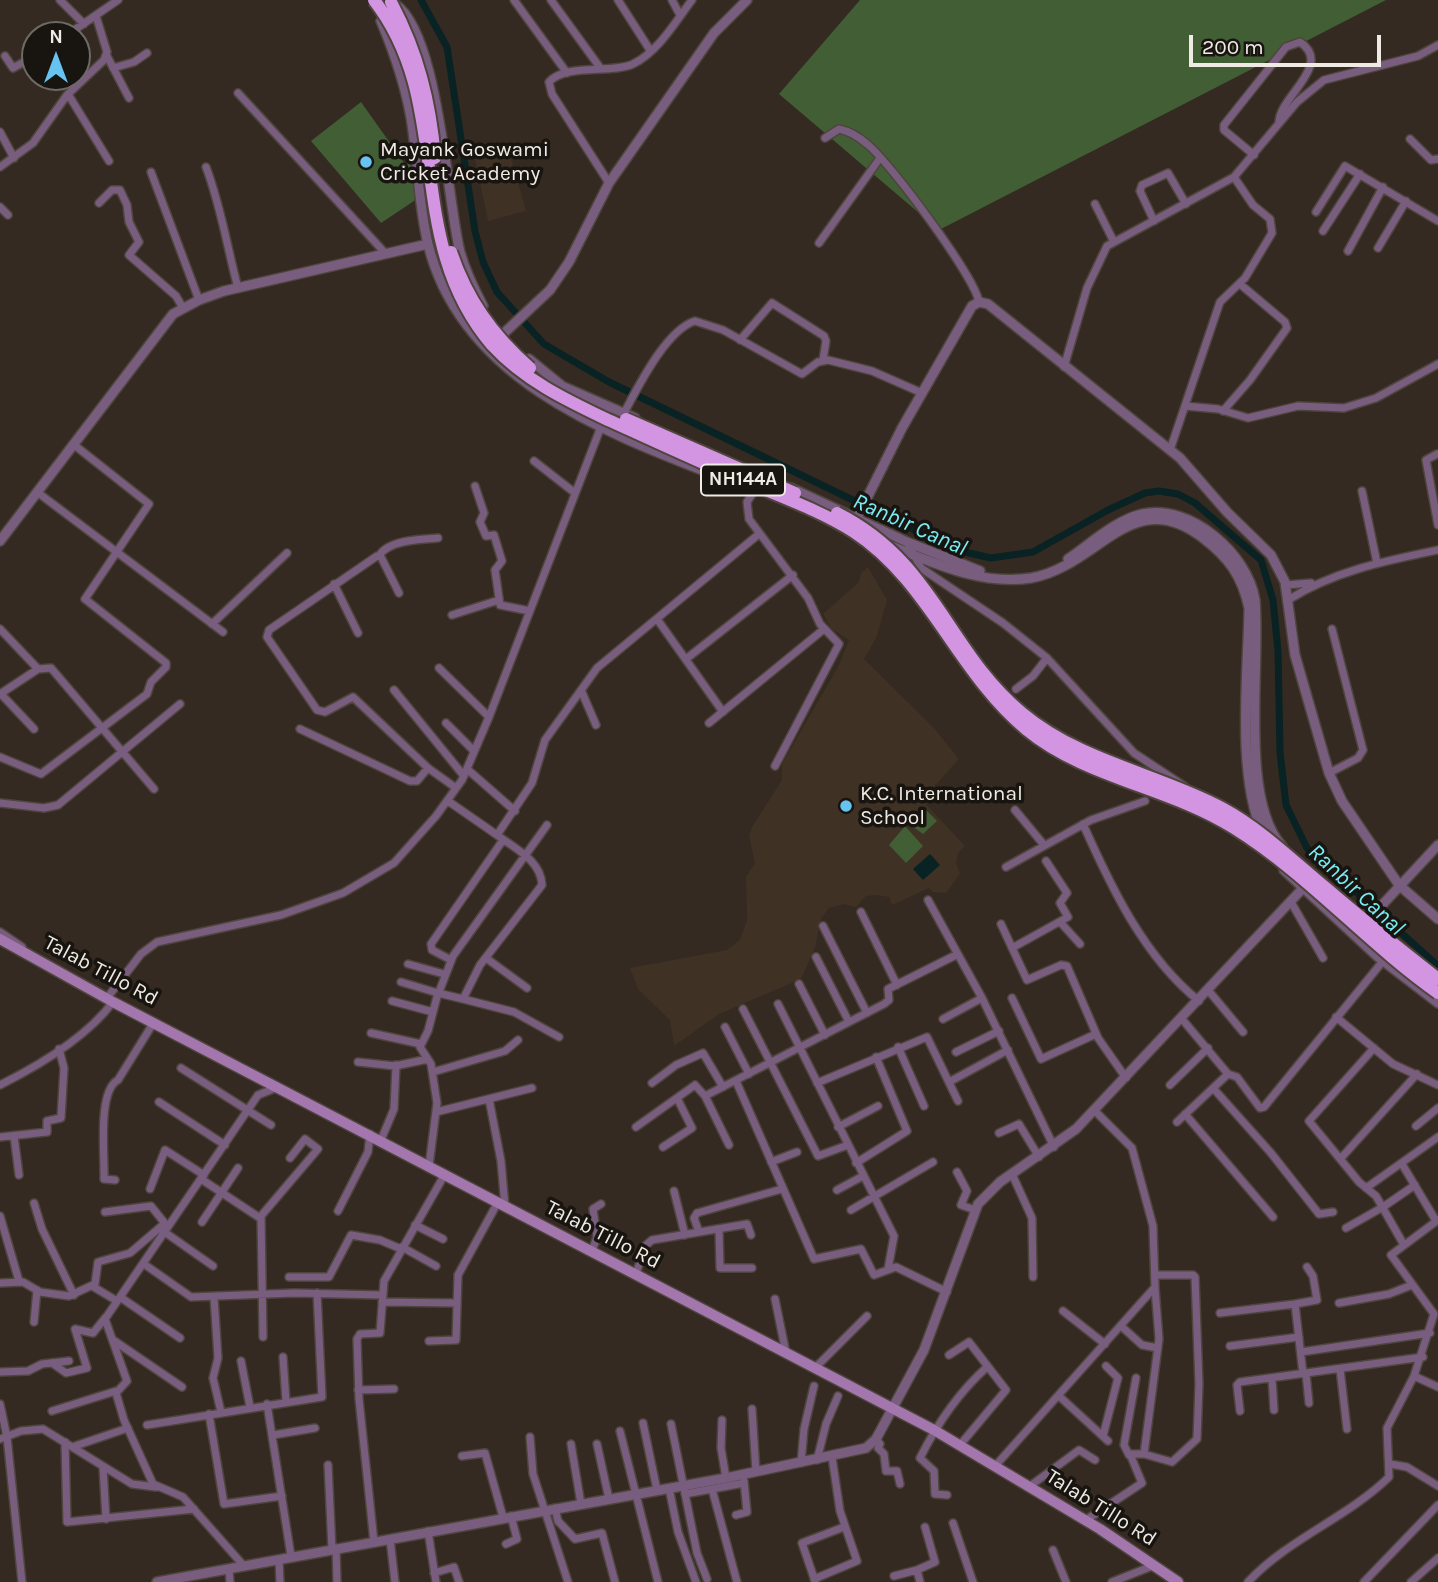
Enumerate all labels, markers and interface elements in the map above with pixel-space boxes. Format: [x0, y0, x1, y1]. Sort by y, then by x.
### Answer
north arrow [21, 21, 91, 91]
scale bar [1193, 21, 1386, 65]
text: N [49, 26, 63, 48]
text: 200 m [1202, 35, 1264, 59]
place label: Mayank Goswami Cricket Academy [380, 137, 549, 187]
marker: Mayank Goswami Cricket Academy [358, 154, 374, 170]
road number: NH144A [701, 464, 785, 495]
water label: Ranbir Canal [849, 488, 971, 562]
place label: K.C. International School [860, 781, 1023, 831]
marker: K.C. International School [838, 798, 854, 814]
water label: Ranbir Canal [1302, 838, 1410, 942]
street label: Talab Tillo Rd [40, 930, 162, 1012]
street label: Talab Tillo Rd [541, 1195, 665, 1275]
street label: Talab Tillo Rd [1041, 1464, 1161, 1552]

